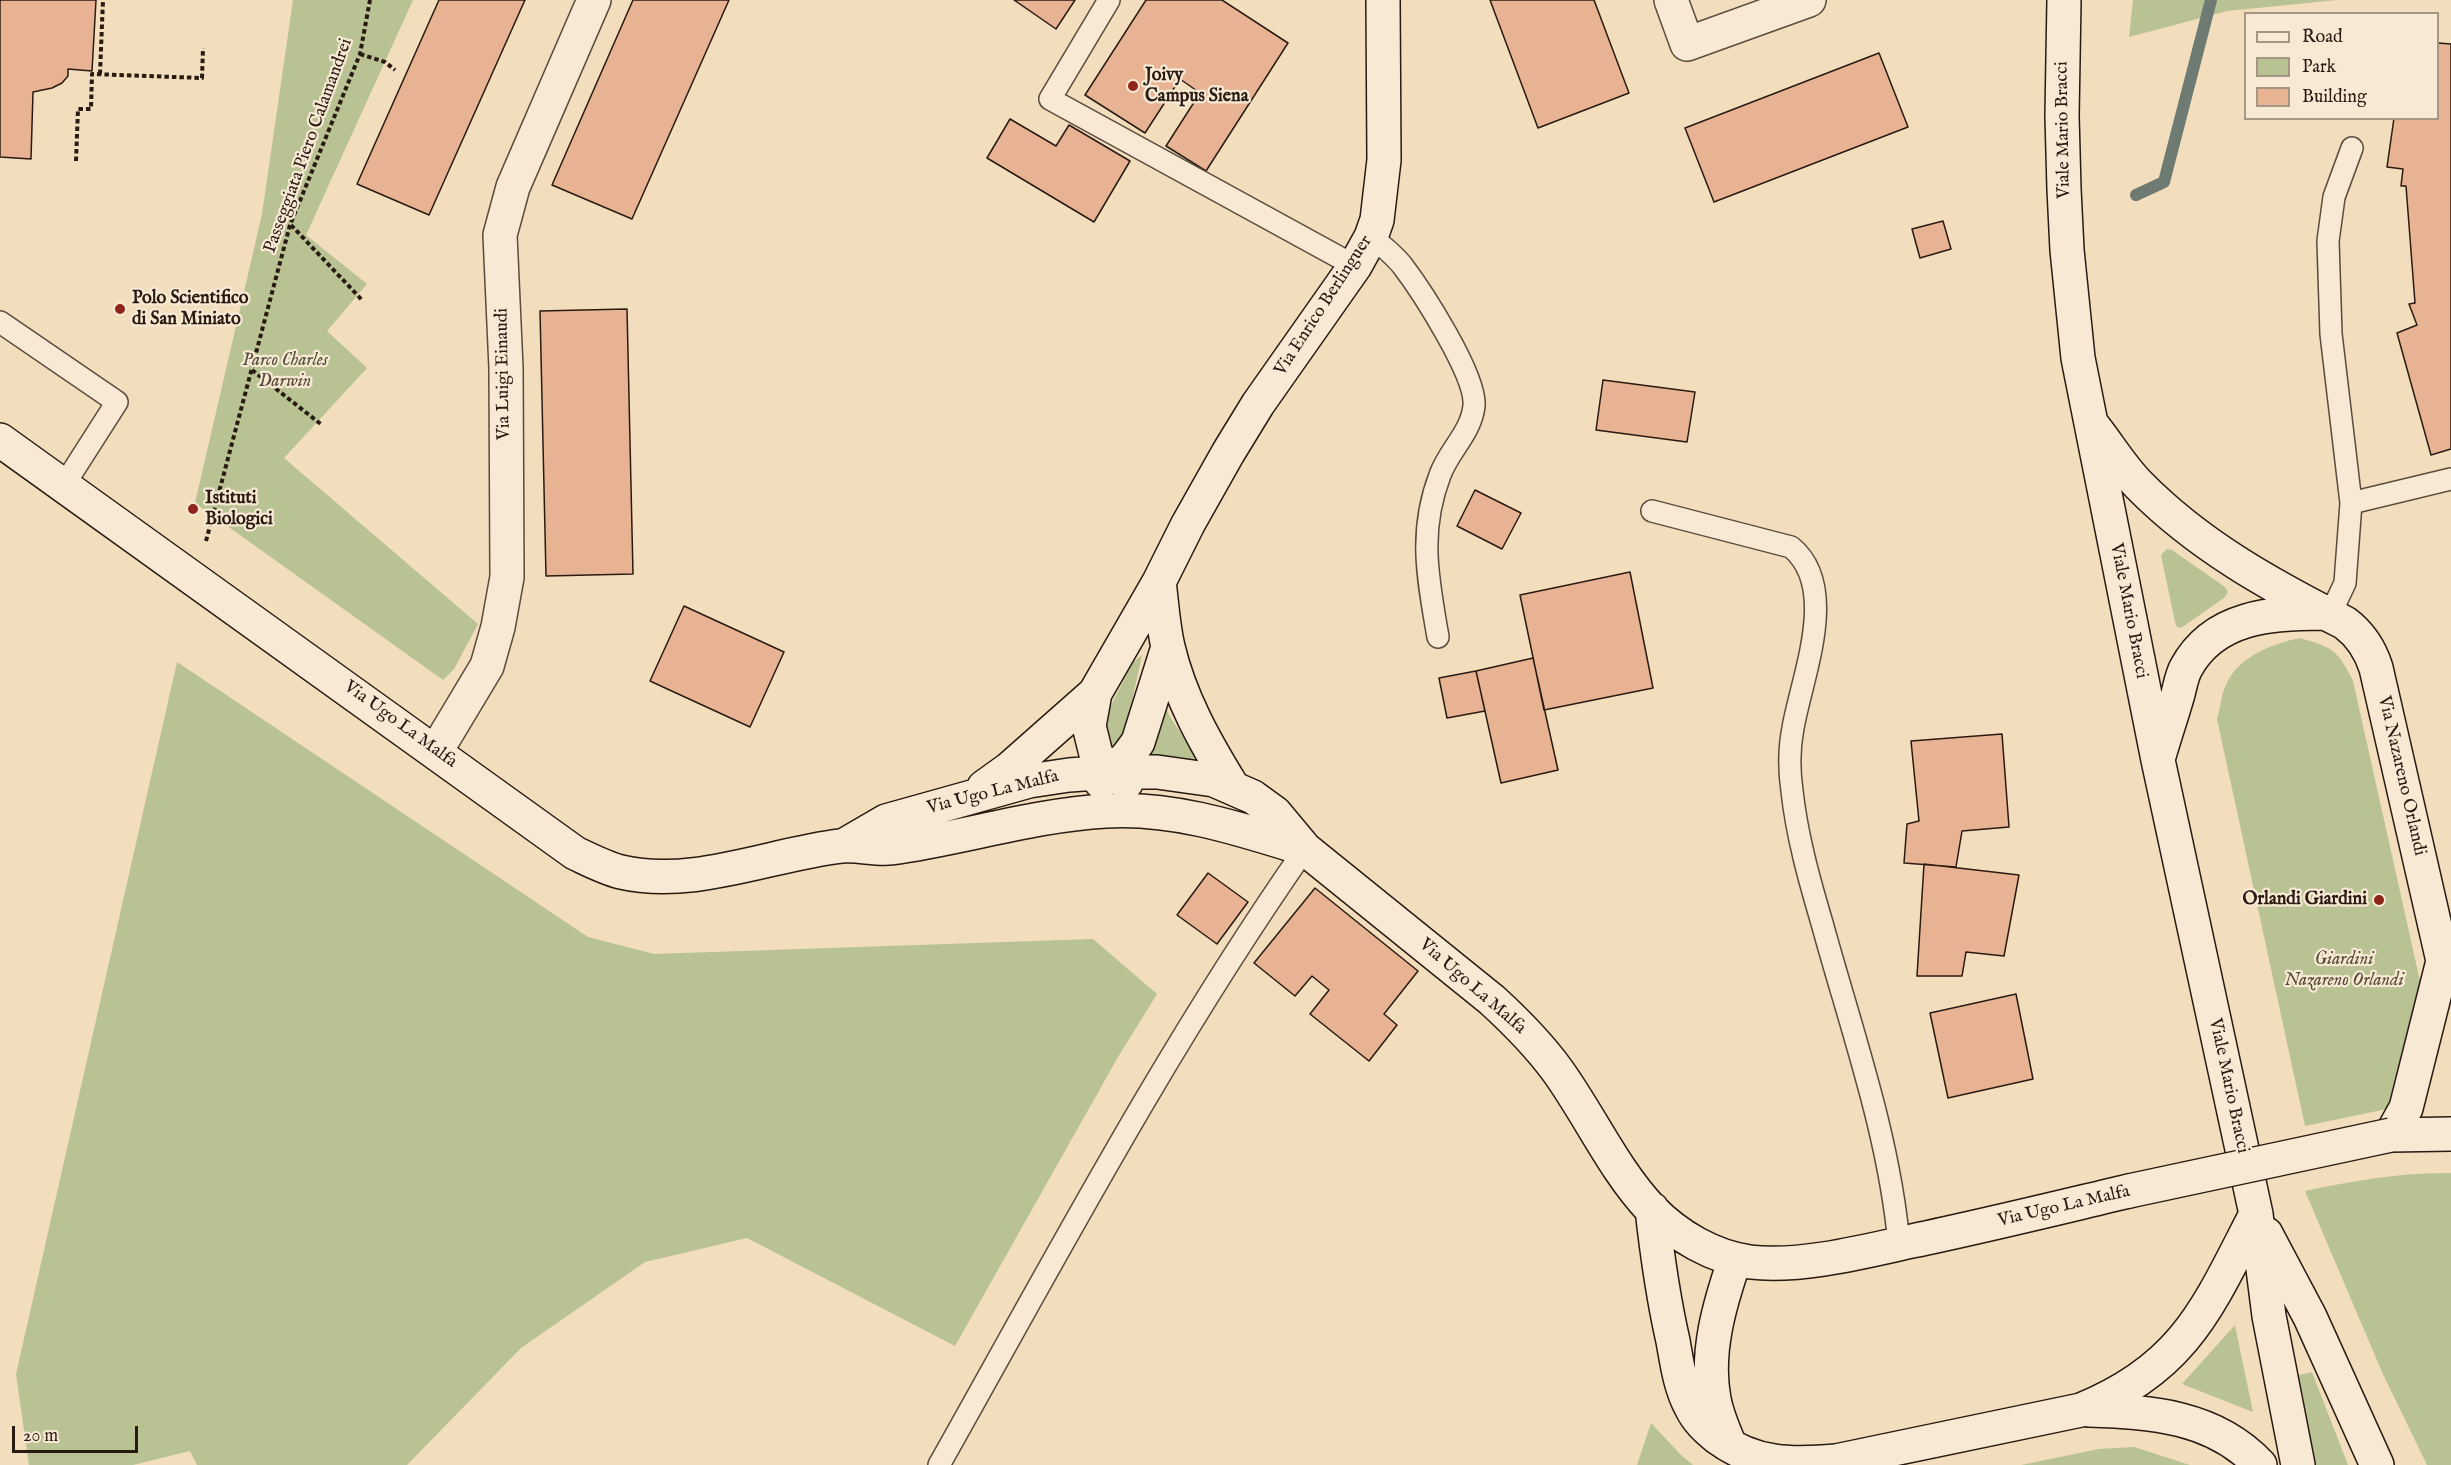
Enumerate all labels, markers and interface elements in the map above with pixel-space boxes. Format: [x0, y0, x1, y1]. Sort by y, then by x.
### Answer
legend [2244, 12, 2439, 120]
text: Road [2302, 26, 2343, 49]
street label: Passeggiata Piero Calamandrei [260, 36, 358, 256]
text: Park [2302, 56, 2336, 79]
street label: Viale Mario Bracci [2052, 61, 2076, 199]
place label: Joivy Campus Siena [1145, 65, 1248, 107]
marker: Joivy Campus Siena [1126, 79, 1140, 93]
text: Building [2302, 86, 2367, 109]
street label: Via Enrico Berlinguer [1271, 232, 1377, 380]
place label: Polo Scientifico di San Miniato [132, 288, 249, 330]
marker: Polo Scientifico di San Miniato [113, 302, 127, 316]
street label: Via Luigi Einaudi [492, 308, 516, 440]
park label: Parco Charles Darwin [242, 350, 328, 392]
place label: Istituti Biologici [205, 488, 273, 530]
marker: Istituti Biologici [186, 502, 200, 516]
street label: Viale Mario Bracci [2104, 541, 2152, 681]
street label: Via Ugo La Malfa [339, 677, 461, 773]
street label: Via Nazareno Orlandi [2372, 694, 2430, 858]
street label: Via Ugo La Malfa [925, 766, 1061, 820]
place label: Orlandi Giardini [2243, 889, 2367, 911]
marker: Orlandi Giardini [2372, 893, 2386, 907]
street label: Via Ugo La Malfa [1414, 935, 1530, 1039]
park label: Giardini Nazareno Orlandi [2284, 949, 2404, 992]
street label: Viale Mario Bracci [2203, 1016, 2253, 1156]
street label: Via Ugo La Malfa [1996, 1181, 2132, 1233]
scale bar [15, 1414, 141, 1452]
text: 20 m [23, 1425, 58, 1448]

